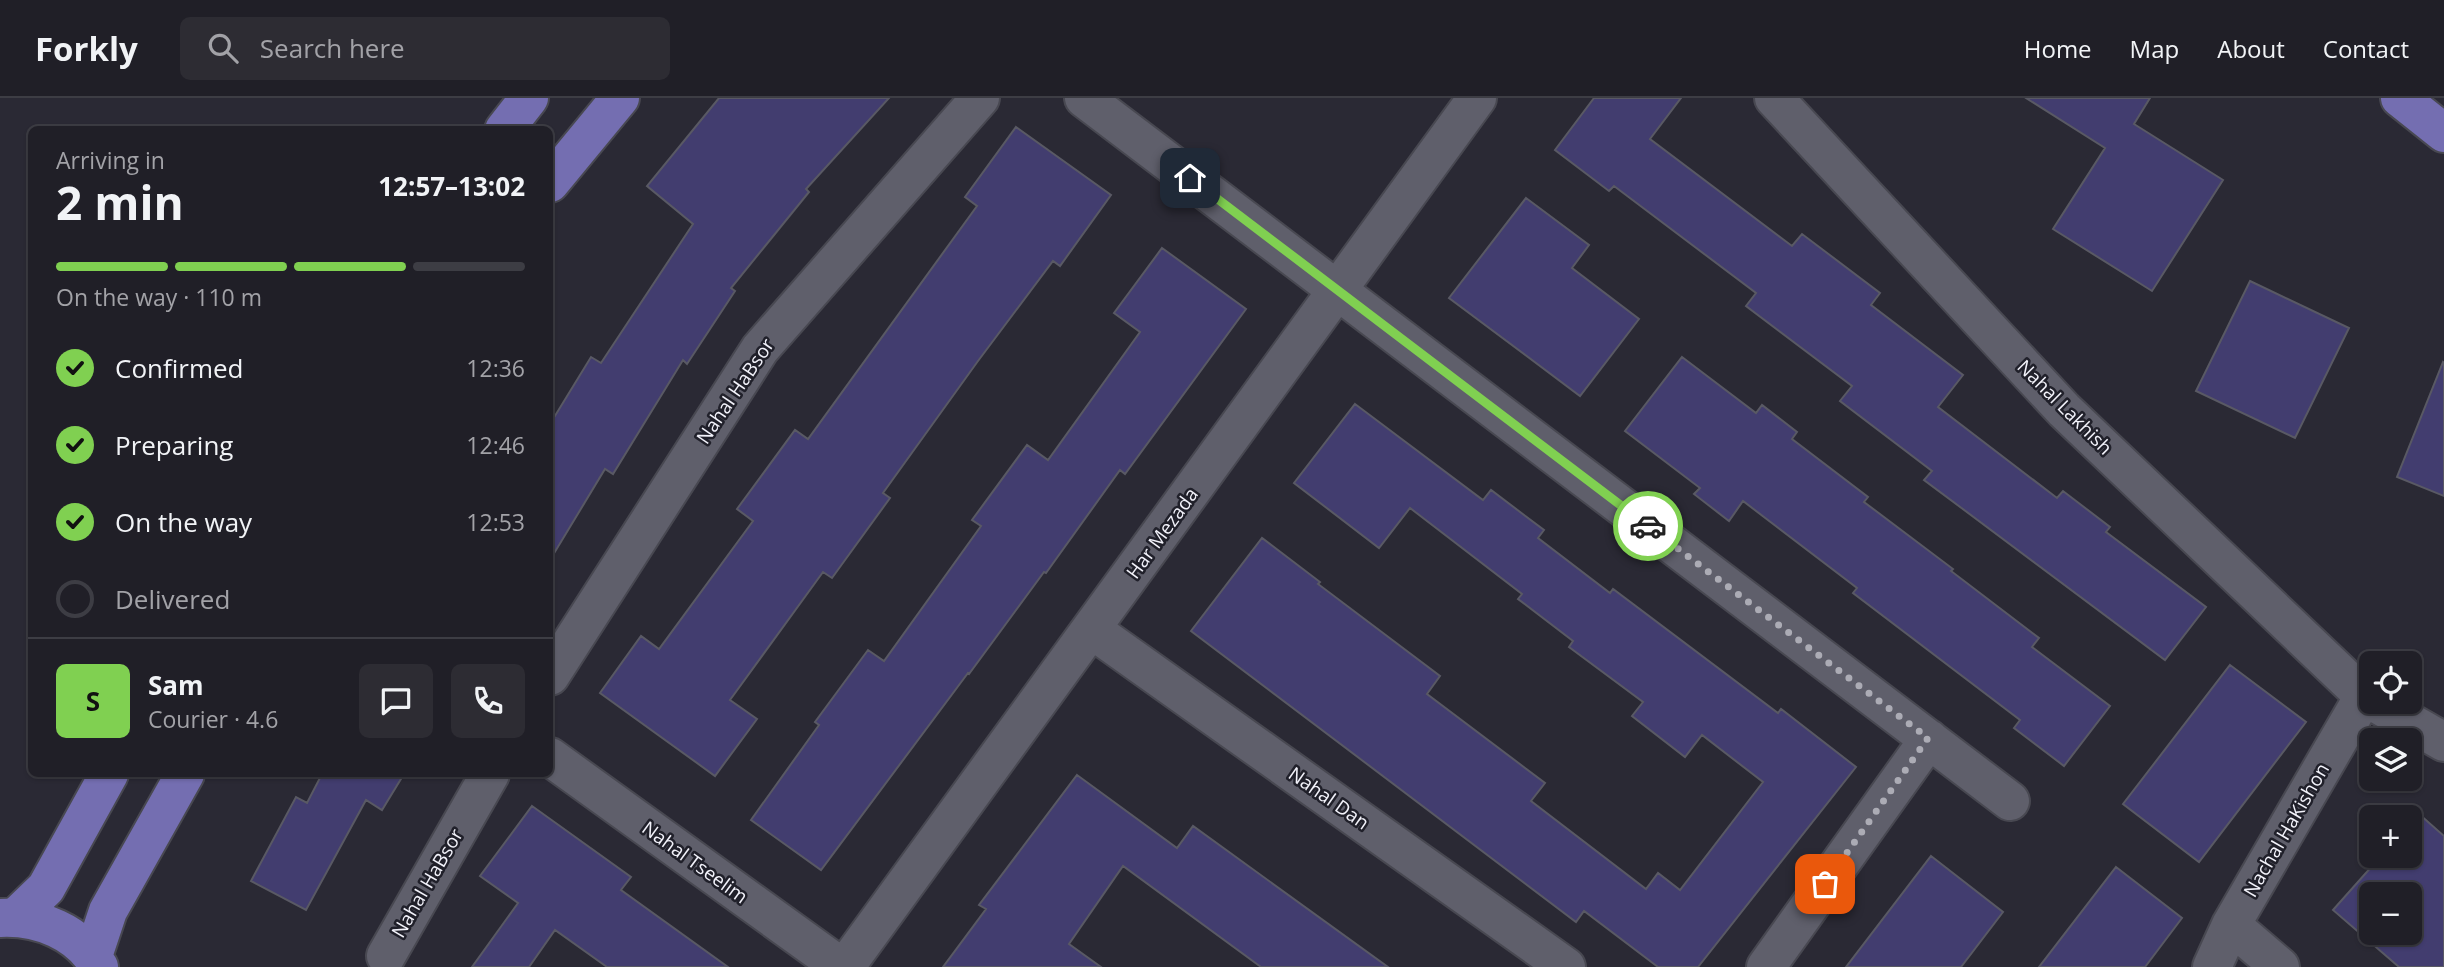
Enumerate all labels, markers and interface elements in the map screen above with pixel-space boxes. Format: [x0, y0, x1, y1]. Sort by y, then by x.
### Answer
search box [180, 17, 670, 80]
text: Forkly [35, 26, 138, 71]
icon: search [204, 29, 242, 67]
text: Search here [260, 30, 405, 66]
text: Home [2024, 32, 2092, 65]
text: Map [2130, 32, 2179, 65]
text: About [2217, 32, 2285, 65]
text: Contact [2323, 32, 2409, 65]
text: Arriving in [56, 144, 165, 176]
pin [1160, 148, 1220, 208]
icon: home [1171, 159, 1209, 197]
text: 12:57–13:02 [378, 168, 525, 204]
text: 2 min [56, 171, 184, 233]
text: On the way · 110 m [56, 281, 262, 313]
street label: Nahal HaBsor [690, 333, 780, 449]
icon: check [56, 349, 94, 387]
text: Confirmed [115, 350, 243, 386]
text: 12:36 [466, 352, 525, 384]
street label: Nahal Lakhish [2012, 354, 2118, 460]
icon: check [56, 426, 94, 464]
text: Preparing [115, 427, 233, 463]
text: 12:46 [466, 429, 525, 461]
street label: Har Mezada [1120, 482, 1204, 584]
courier [1613, 491, 1683, 561]
icon: check [56, 503, 94, 541]
text: On the way [115, 504, 252, 540]
text: 12:53 [466, 506, 525, 538]
icon: car [1629, 507, 1667, 545]
text: Delivered [115, 581, 230, 617]
map controls [2359, 651, 2422, 945]
button: locate [2359, 651, 2422, 714]
button: chat [359, 664, 433, 738]
button: phone [451, 664, 525, 738]
text: Sam [148, 667, 204, 703]
text: S [86, 683, 100, 719]
text: Courier · 4.6 [148, 703, 278, 735]
button: layers [2359, 728, 2422, 791]
street label: Nachal HaKishon [2237, 758, 2335, 902]
street label: Nahal Dan [1284, 761, 1374, 835]
button: + [2359, 805, 2422, 868]
street label: Nahal Tseelim [637, 815, 753, 909]
street label: Nahal HaBsor [385, 824, 469, 942]
pin [1795, 854, 1855, 914]
icon: bag [1806, 865, 1844, 903]
button: − [2359, 882, 2422, 945]

